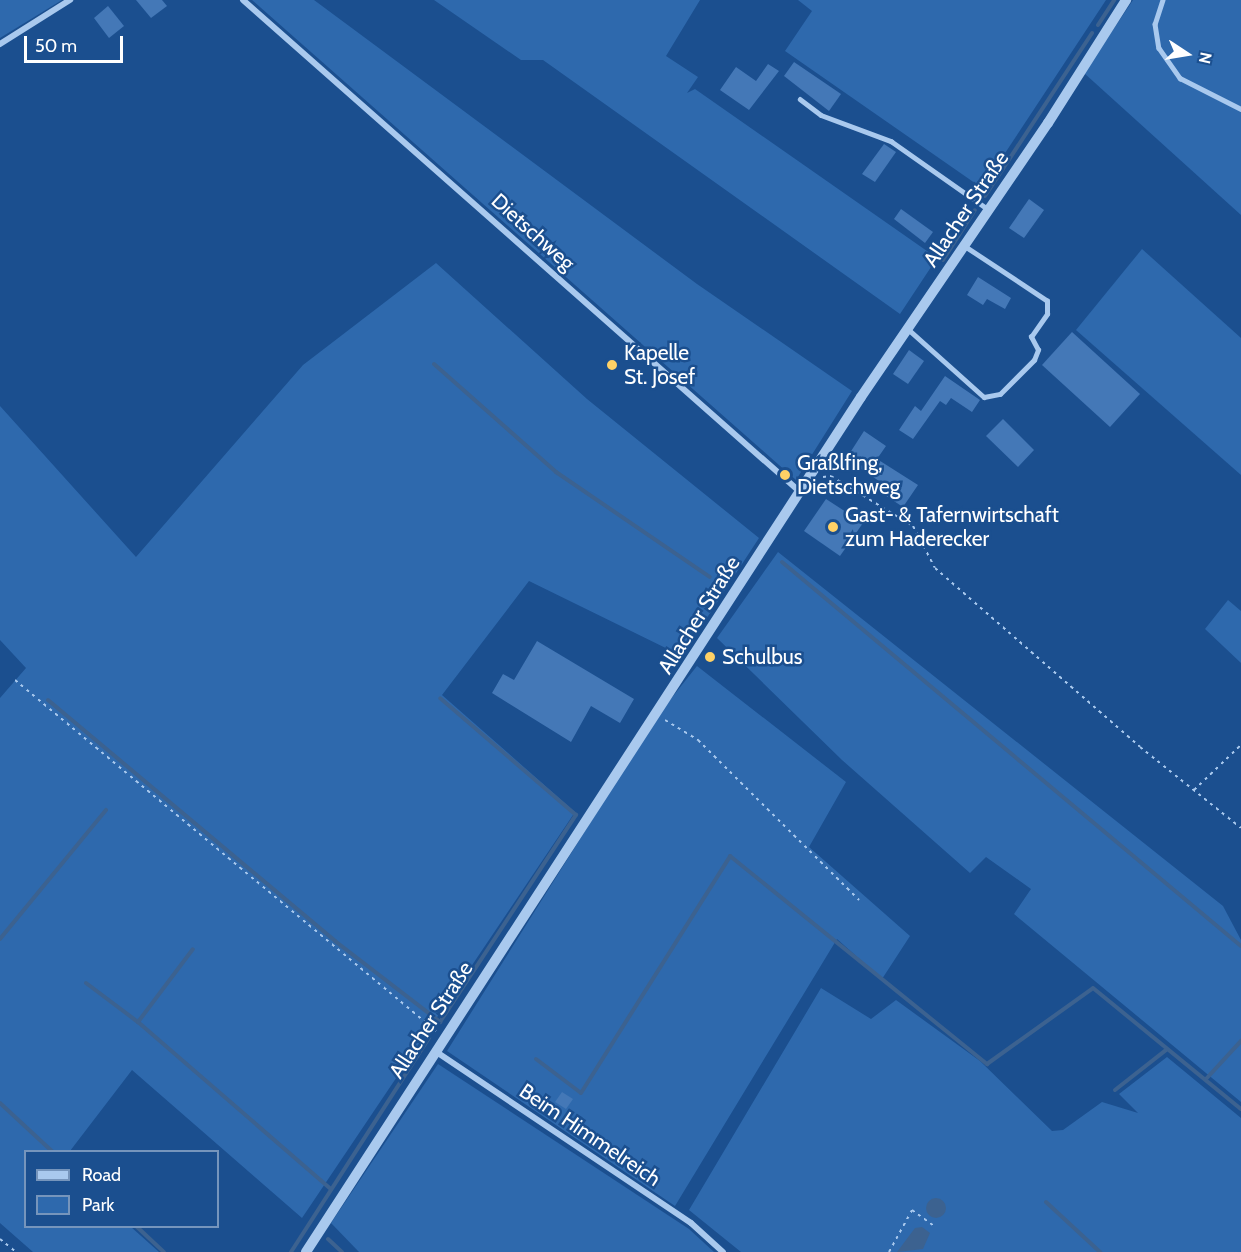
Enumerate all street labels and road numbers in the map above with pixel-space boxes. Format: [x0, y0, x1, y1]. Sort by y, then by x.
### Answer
street label: Allacher Straße [918, 146, 1014, 272]
street label: Dietschweg [486, 188, 580, 276]
street label: Allacher Straße [653, 551, 745, 679]
street label: Allacher Straße [384, 957, 478, 1083]
street label: Beim Himmelreich [515, 1078, 665, 1192]

